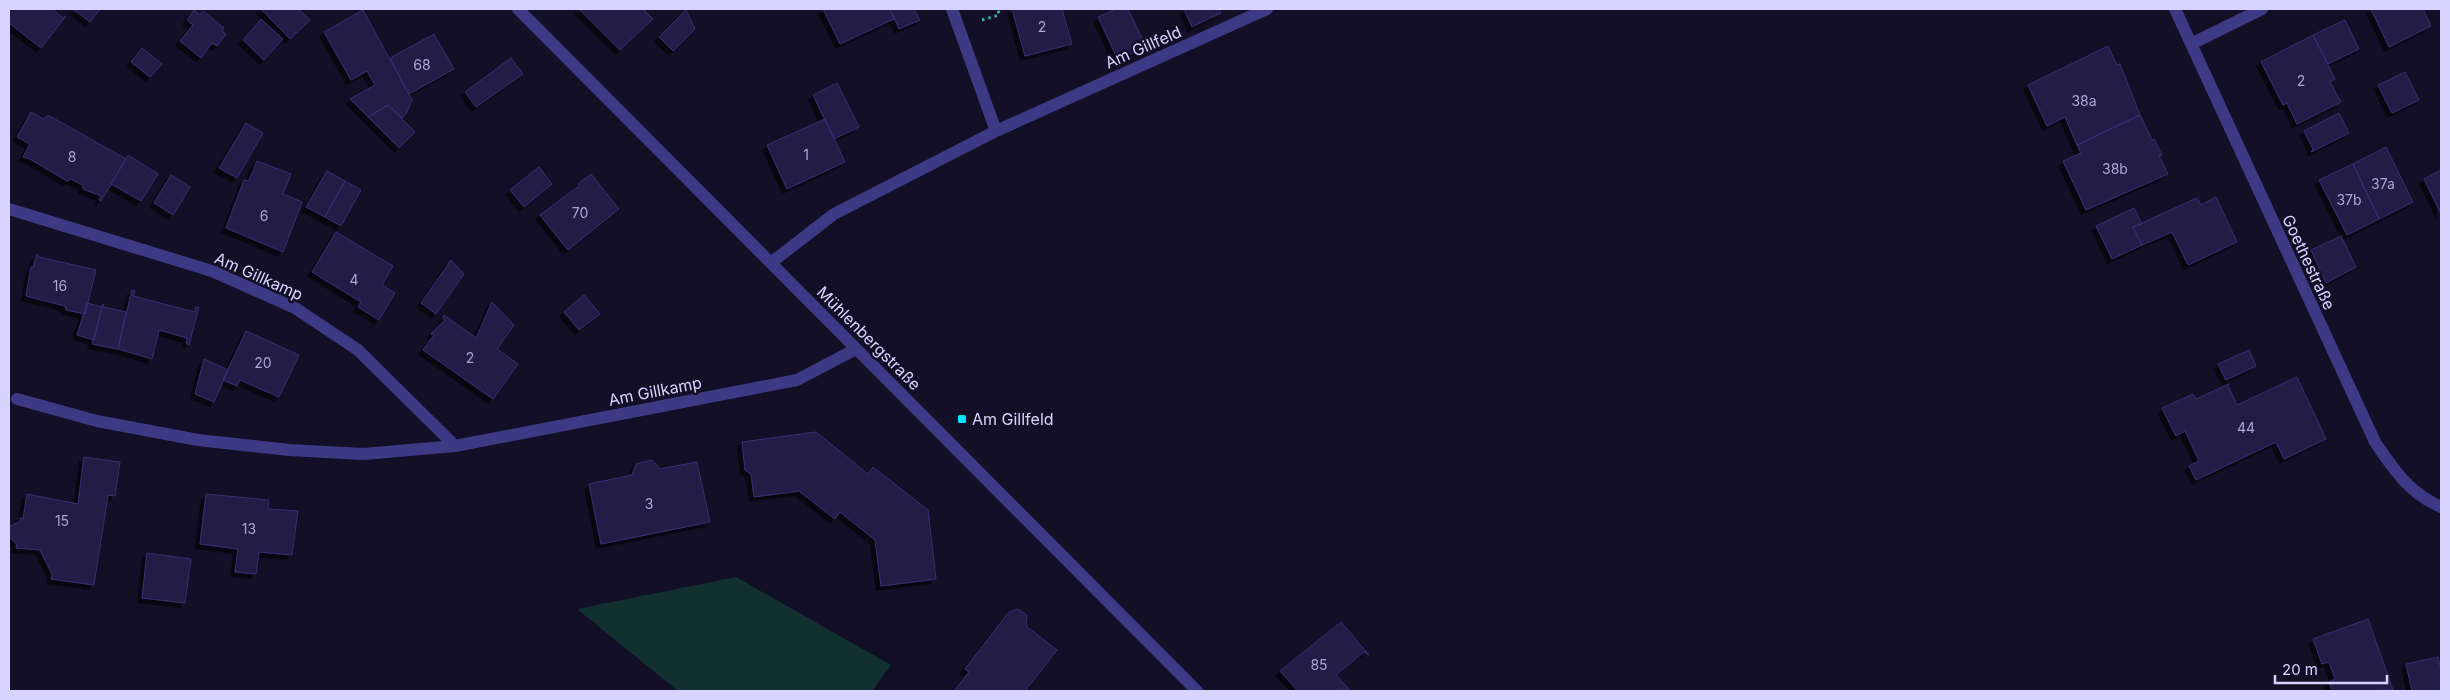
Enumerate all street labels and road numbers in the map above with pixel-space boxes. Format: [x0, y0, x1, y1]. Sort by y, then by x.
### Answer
street label: Am Gillfeld [1102, 21, 1184, 73]
street label: Goethestraße [2278, 211, 2340, 313]
street label: Am Gillkamp [212, 248, 306, 304]
street label: Mühlenbergstraße [813, 282, 925, 394]
street label: Am Gillkamp [607, 372, 703, 410]

